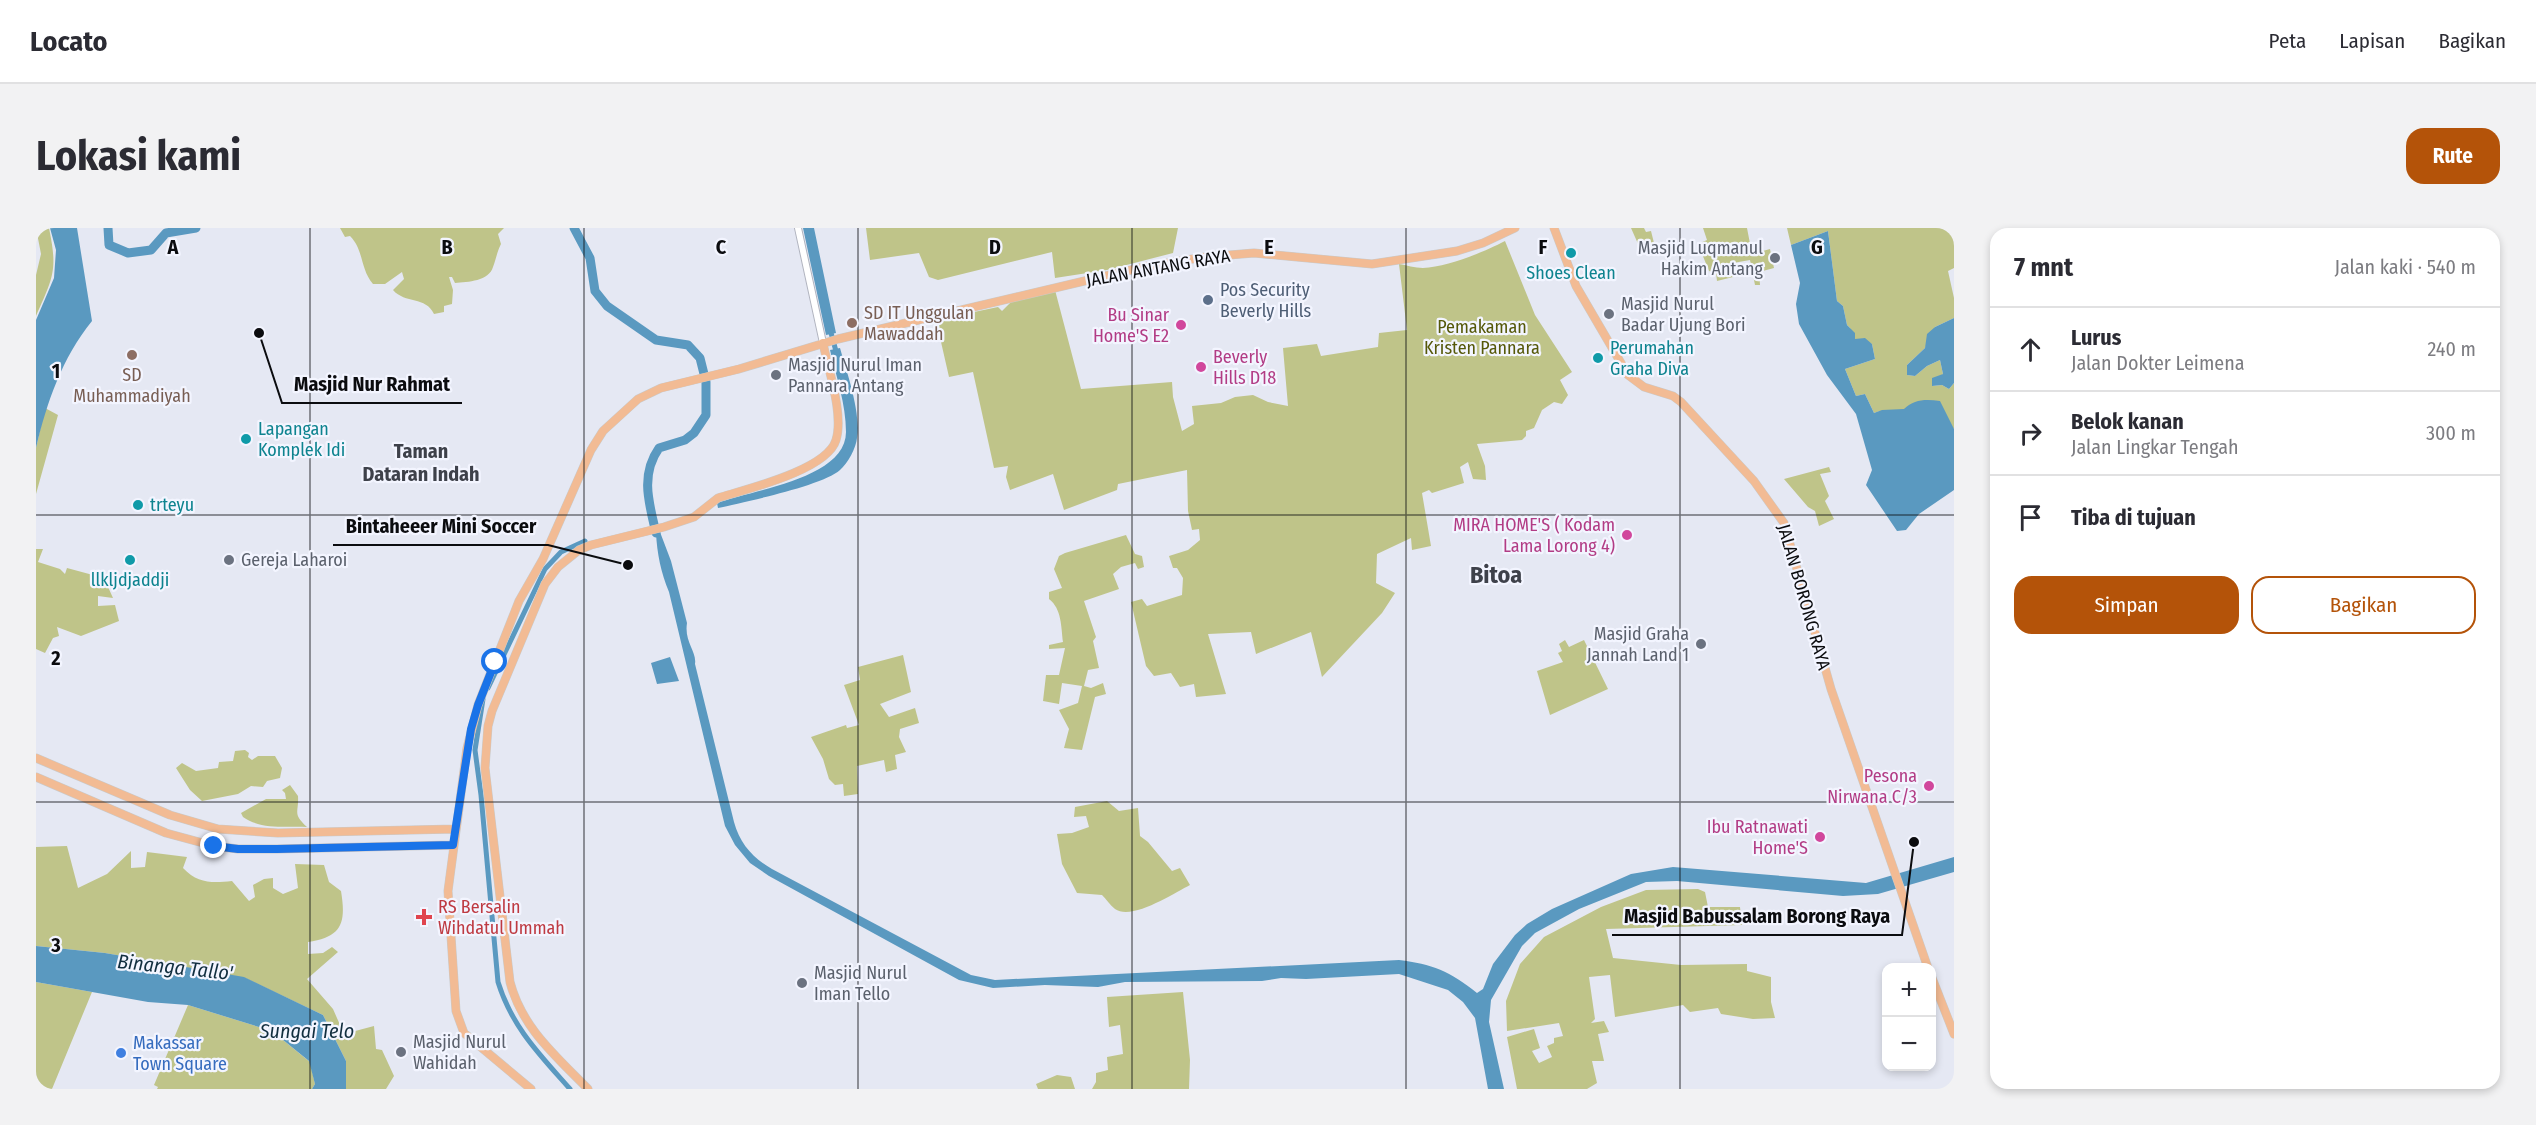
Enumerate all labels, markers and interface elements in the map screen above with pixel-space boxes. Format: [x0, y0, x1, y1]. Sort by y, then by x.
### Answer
text: Locato [30, 25, 108, 58]
text: Peta [2269, 28, 2306, 54]
text: Lapisan [2339, 28, 2405, 54]
text: Bagikan [2438, 28, 2506, 54]
button: Rute [2406, 128, 2500, 184]
text: Lokasi kami [36, 131, 241, 181]
text: A [167, 235, 180, 259]
text: B [441, 235, 453, 259]
text: C [716, 235, 727, 259]
text: D [989, 235, 1001, 259]
text: E [1264, 235, 1274, 259]
text: F [1539, 235, 1548, 259]
text: G [1811, 235, 1823, 259]
place label: Masjid Luqmanul Hakim Antang [1638, 237, 1764, 280]
street label: JALAN ANTANG RAYA [1084, 244, 1232, 291]
marker: Shoes Clean [1564, 246, 1578, 260]
marker: Masjid Luqmanul Hakim Antang [1768, 251, 1782, 265]
text: 7 mnt [2014, 252, 2073, 283]
text: Jalan kaki · 540 m [2335, 255, 2476, 279]
place label: Shoes Clean [1526, 262, 1616, 284]
place label: Pos Security Beverly Hills [1220, 279, 1312, 322]
marker: Pos Security Beverly Hills [1201, 293, 1215, 307]
place label: Masjid Nurul Badar Ujung Bori [1621, 293, 1746, 336]
place label: SD IT Unggulan Mawaddah [864, 302, 974, 345]
place label: Bu Sinar Home'S E2 [1093, 304, 1170, 347]
marker: Masjid Nurul Badar Ujung Bori [1602, 307, 1616, 321]
marker: SD IT Unggulan Mawaddah [845, 316, 859, 330]
park label: Pemakaman Kristen Pannara [1424, 316, 1540, 359]
marker: Bu Sinar Home'S E2 [1174, 318, 1188, 332]
text: Lurus [2071, 324, 2121, 351]
icon: ahead [2014, 333, 2047, 366]
place label: Perumahan Graha Diva [1610, 337, 1694, 380]
text: 240 m [2427, 337, 2476, 361]
place label: Beverly Hills D18 [1213, 346, 1276, 389]
marker: SD Muhammadiyah [125, 348, 139, 362]
marker: Perumahan Graha Diva [1591, 351, 1605, 365]
text: Jalan Dokter Leimena [2071, 351, 2244, 375]
place label: Masjid Nurul Iman Pannara Antang [788, 354, 922, 397]
text: 1 [52, 359, 60, 383]
marker: Beverly Hills D18 [1194, 360, 1208, 374]
place label: SD Muhammadiyah [73, 364, 191, 407]
callout: Masjid Nur Rahmat [282, 365, 462, 403]
marker: Masjid Nurul Iman Pannara Antang [769, 368, 783, 382]
text: Masjid Nur Rahmat [294, 372, 451, 396]
text: Belok kanan [2071, 408, 2184, 435]
icon: right [2014, 417, 2047, 450]
place label: Lapangan Komplek Idi [258, 418, 345, 461]
text: 300 m [2426, 421, 2476, 445]
marker: Lapangan Komplek Idi [239, 432, 253, 446]
text: Jalan Lingkar Tengah [2071, 435, 2239, 459]
district label: Taman Dataran Indah [363, 439, 479, 486]
place label: trteyu [150, 494, 194, 516]
marker: trteyu [131, 498, 145, 512]
icon: arrive [2014, 501, 2047, 534]
text: Tiba di tujuan [2071, 504, 2196, 531]
callout: Bintaheeer Mini Soccer [333, 507, 548, 545]
text: Bintaheeer Mini Soccer [346, 514, 537, 538]
place label: MIRA HOME'S ( Kodam Lama Lorong 4) [1453, 514, 1615, 557]
street label: JALAN BORONG RAYA [1773, 522, 1835, 673]
marker: MIRA HOME'S ( Kodam Lama Lorong 4) [1620, 528, 1634, 542]
place label: Gereja Laharoi [241, 549, 347, 571]
marker: llkljdjaddji [123, 553, 137, 567]
marker: Gereja Laharoi [222, 553, 236, 567]
district label: Bitoa [1470, 561, 1522, 589]
place label: llkljdjaddji [91, 569, 169, 591]
button: Simpan [2014, 576, 2239, 634]
button: Bagikan [2251, 576, 2476, 634]
place label: Masjid Graha Jannah Land 1 [1587, 623, 1689, 666]
marker: Masjid Graha Jannah Land 1 [1694, 637, 1708, 651]
text: 2 [50, 646, 61, 670]
route start [481, 648, 507, 674]
place label: Pesona Nirwana C/3 [1827, 765, 1917, 808]
marker: Pesona Nirwana C/3 [1922, 779, 1936, 793]
place label: Ibu Ratnawati Home'S [1707, 816, 1808, 859]
marker: Ibu Ratnawati Home'S [1813, 830, 1827, 844]
route end [200, 832, 226, 858]
place label: RS Bersalin Wihdatul Ummah [438, 896, 565, 939]
callout: Masjid Babussalam Borong Raya [1612, 897, 1902, 935]
text: Masjid Babussalam Borong Raya [1624, 904, 1890, 928]
marker: RS Bersalin Wihdatul Ummah [415, 908, 433, 926]
text: 3 [50, 933, 61, 957]
water label: Binanga Tallo' [116, 949, 235, 985]
place label: Masjid Nurul Iman Tello [814, 962, 907, 1005]
map controls [1882, 963, 1936, 1071]
button: + [1882, 963, 1936, 1017]
marker: Masjid Nurul Iman Tello [795, 976, 809, 990]
button: − [1882, 1017, 1936, 1071]
water label: Sungai Telo [259, 1019, 354, 1043]
place label: Masjid Nurul Wahidah [413, 1031, 506, 1074]
place label: Makassar Town Square [133, 1032, 227, 1075]
marker: Masjid Nurul Wahidah [394, 1045, 408, 1059]
marker: Makassar Town Square [114, 1046, 128, 1060]

